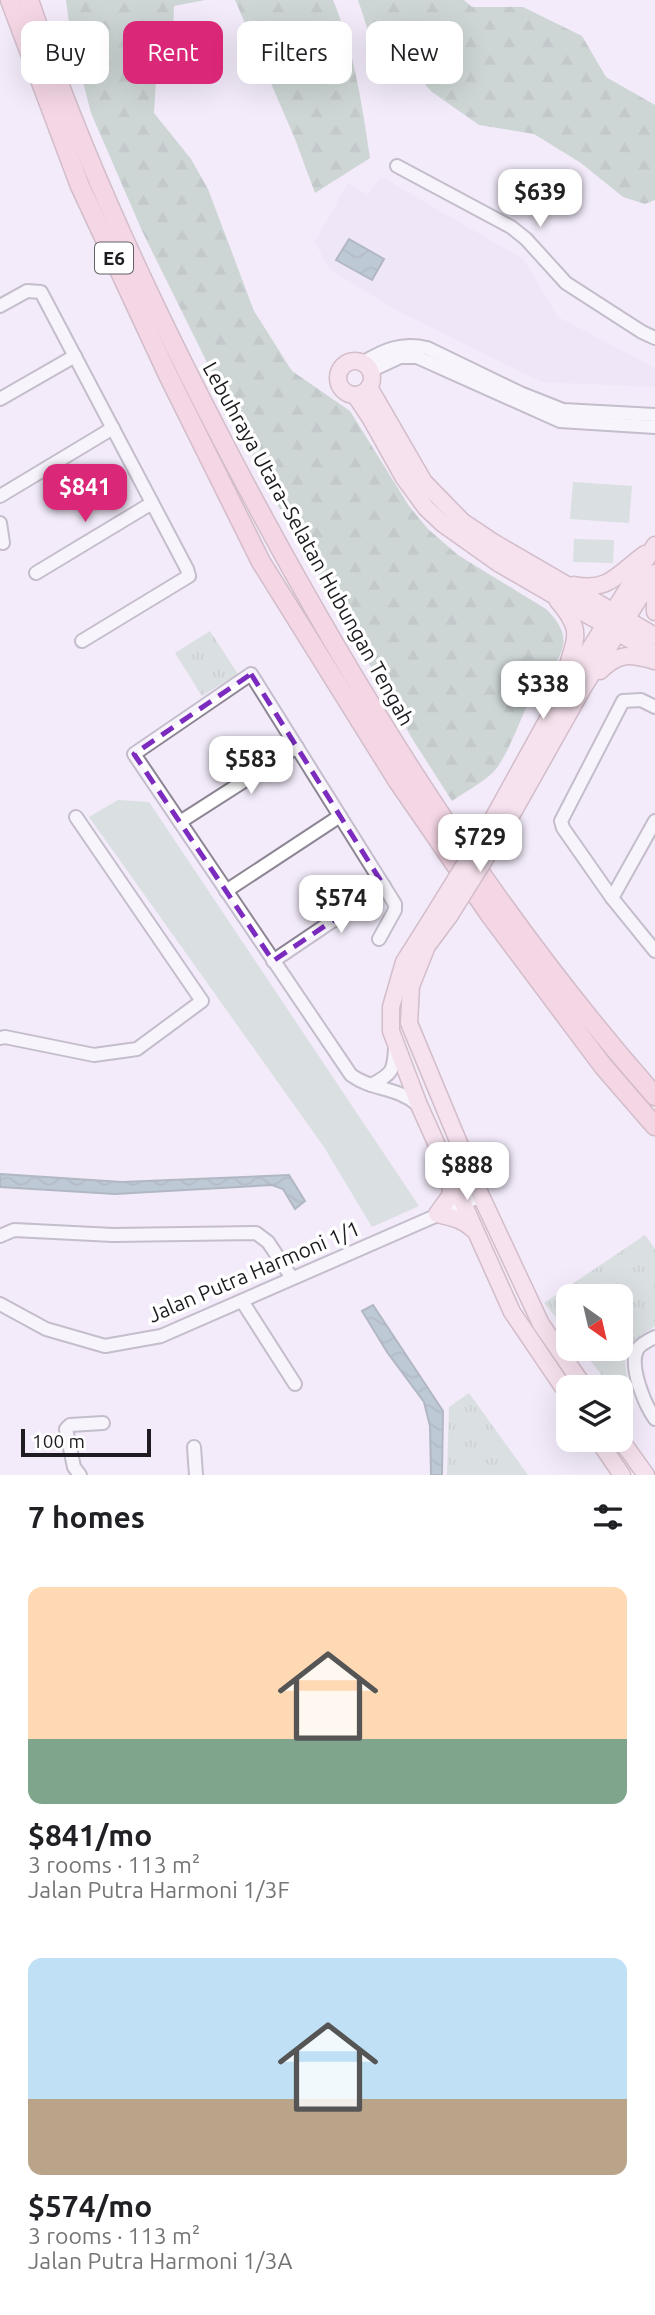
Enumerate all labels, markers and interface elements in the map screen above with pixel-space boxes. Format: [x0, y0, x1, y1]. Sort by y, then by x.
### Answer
chip: Buy [21, 21, 109, 84]
chip: Rent [123, 21, 223, 84]
chip: Filters [237, 21, 352, 84]
chip: New [366, 21, 463, 84]
pin: $639 [499, 170, 581, 229]
text: $639 [514, 179, 566, 204]
road number: E6 [95, 242, 133, 274]
street label: Lebuhraya Utara–Selatan Hubungan Tengah [199, 358, 419, 729]
pin: $841 [44, 464, 126, 524]
text: $841 [59, 474, 111, 499]
pin: $338 [502, 662, 584, 721]
text: $338 [517, 671, 569, 696]
pin: $583 [210, 736, 292, 796]
text: $583 [225, 746, 277, 771]
pin: $729 [439, 814, 521, 874]
text: $729 [454, 824, 506, 849]
pin: $574 [300, 876, 382, 935]
text: $574 [315, 885, 367, 910]
pin: $888 [426, 1142, 508, 1202]
text: $888 [441, 1152, 493, 1177]
street label: Jalan Putra Harmoni 1/1 [144, 1216, 363, 1327]
north arrow [556, 1284, 634, 1362]
map controls [556, 1284, 633, 1452]
button: layers [556, 1375, 633, 1452]
scale bar [21, 1426, 150, 1458]
text: 100 m [32, 1430, 85, 1452]
icon: filters [589, 1498, 627, 1536]
text: 7 homes [28, 1500, 145, 1534]
icon: home [265, 1633, 391, 1759]
text: $841/mo [28, 1818, 152, 1852]
text: 3 rooms · 113 m² [28, 1852, 200, 1877]
text: Jalan Putra Harmoni 1/3F [28, 1877, 290, 1902]
icon: home [265, 2004, 391, 2130]
text: $574/mo [28, 2189, 152, 2223]
text: 3 rooms · 113 m² [28, 2223, 200, 2248]
text: Jalan Putra Harmoni 1/3A [28, 2248, 292, 2273]

